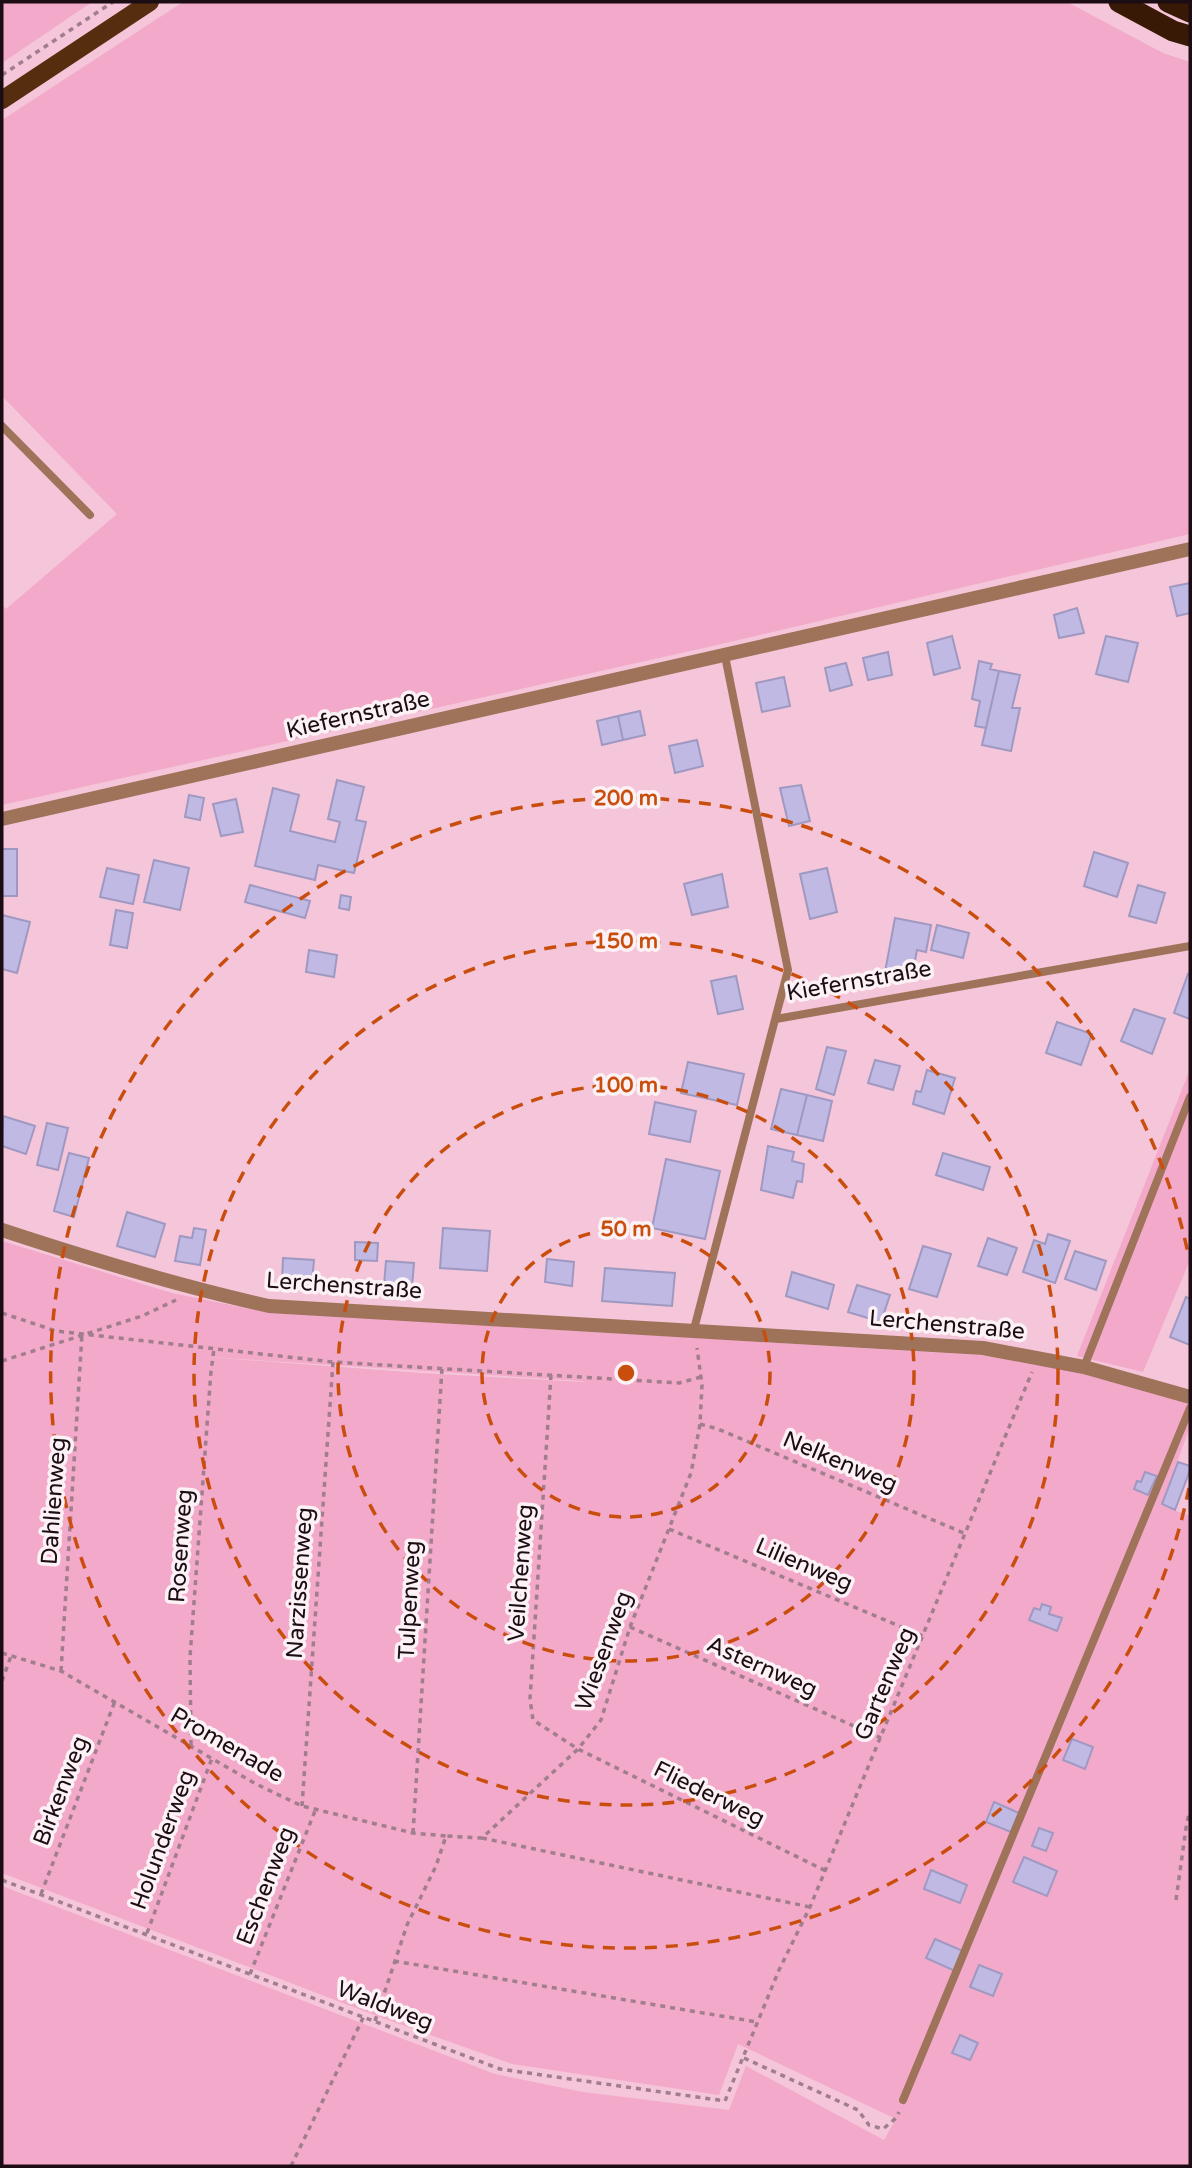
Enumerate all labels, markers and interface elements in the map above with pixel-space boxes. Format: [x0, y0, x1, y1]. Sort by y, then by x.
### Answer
street label: Kiefernstraße [283, 685, 433, 745]
text: 200 m [594, 786, 658, 811]
text: 150 m [594, 929, 658, 954]
street label: Kiefernstraße [784, 954, 934, 1008]
text: 100 m [594, 1073, 658, 1098]
text: 50 m [600, 1217, 652, 1242]
street label: Lerchenstraße [265, 1267, 423, 1305]
street label: Lerchenstraße [868, 1304, 1026, 1346]
centre of rings [614, 1361, 638, 1385]
street label: Nelkenweg [779, 1425, 901, 1499]
street label: Dahlienweg [36, 1436, 72, 1566]
street label: Rosenweg [163, 1488, 199, 1604]
street label: Veilchenweg [502, 1503, 540, 1643]
street label: Narzissenweg [281, 1506, 319, 1660]
street label: Lilienweg [751, 1532, 857, 1598]
street label: Tulpenweg [393, 1540, 427, 1660]
street label: Wiesenweg [569, 1587, 639, 1715]
street label: Gartenweg [849, 1623, 921, 1745]
street label: Asternweg [702, 1630, 822, 1704]
street label: Promenade [165, 1701, 289, 1789]
street label: Birkenweg [27, 1732, 95, 1850]
street label: Fliederweg [649, 1755, 769, 1833]
street label: Holunderweg [125, 1766, 201, 1914]
street label: Eschenweg [231, 1823, 301, 1949]
street label: Waldweg [333, 1975, 437, 2037]

